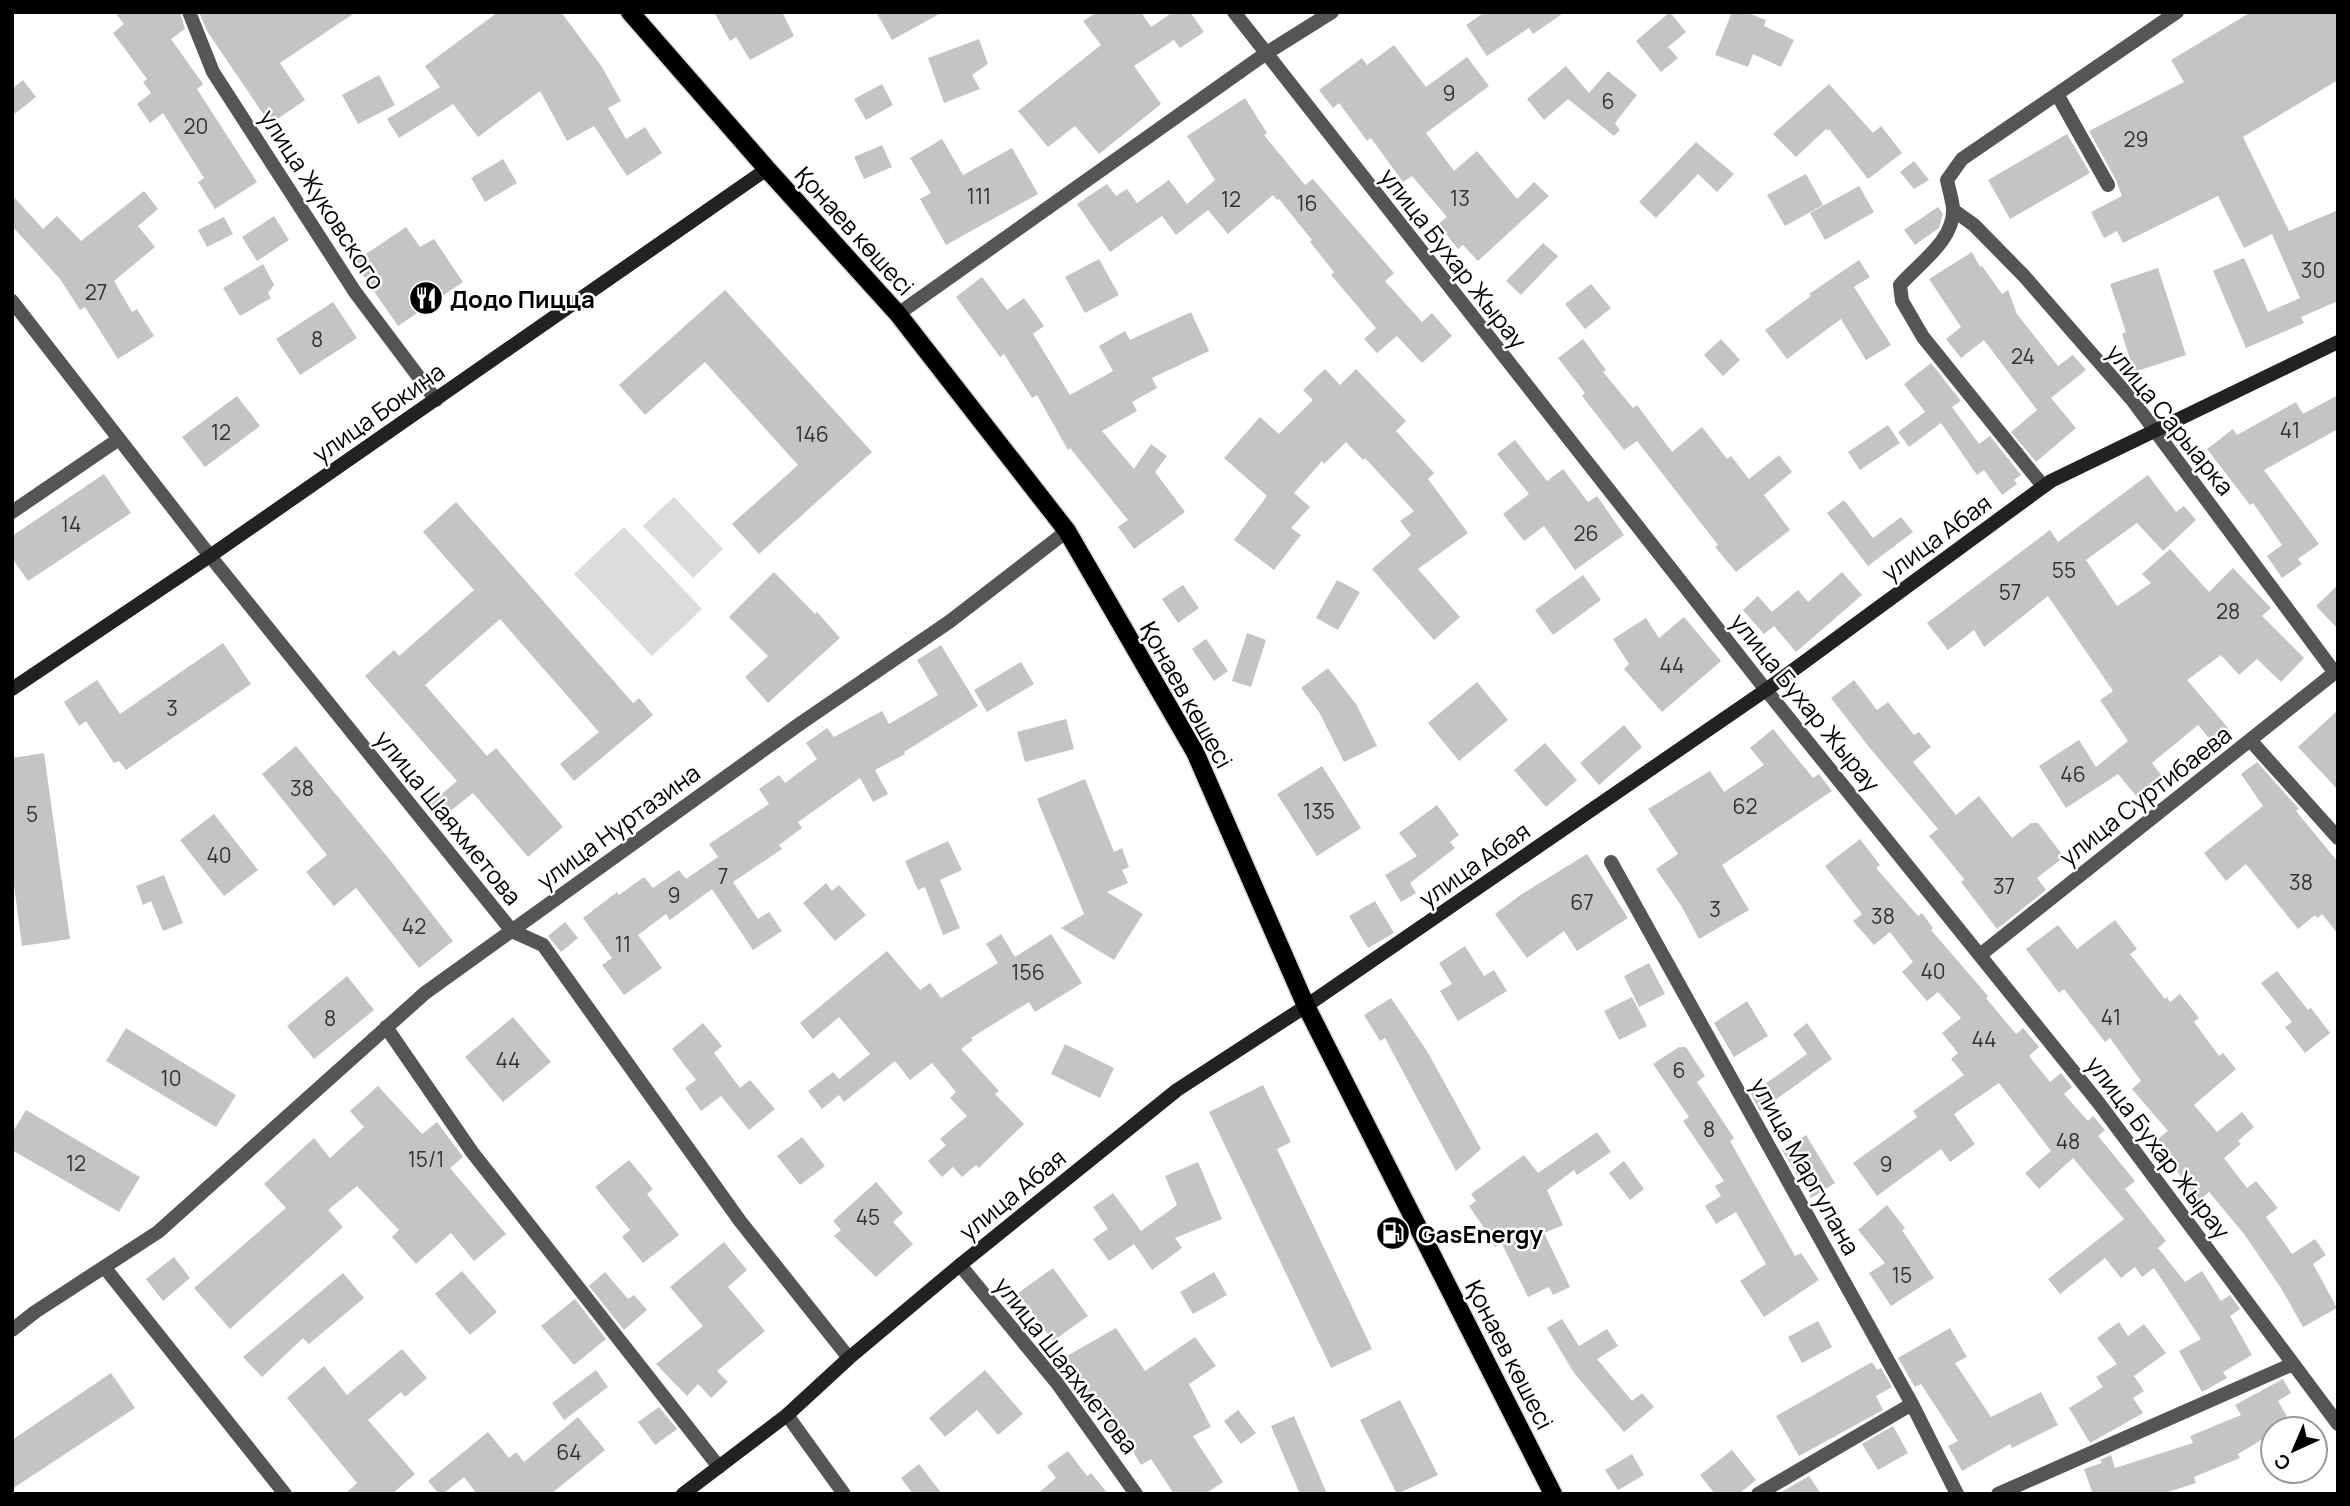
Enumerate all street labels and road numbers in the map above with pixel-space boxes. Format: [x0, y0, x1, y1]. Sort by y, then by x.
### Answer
street label: улица Жуковского [252, 103, 394, 295]
street label: Қонаев көшесі [788, 158, 922, 302]
street label: улица Бухар Жырау [1373, 161, 1535, 356]
street label: улица Сарыарка [2100, 336, 2242, 502]
street label: улица Бокина [305, 354, 451, 470]
street label: улица Абая [1874, 486, 1998, 588]
street label: улица Бухар Жырау [1724, 606, 1889, 799]
street label: Қонаев көшесі [1133, 614, 1241, 774]
street label: улица Суртибаева [2052, 717, 2238, 873]
street label: улица Шаяхметова [368, 723, 530, 911]
street label: улица Нуртазина [530, 756, 706, 896]
street label: улица Абая [1412, 814, 1536, 914]
street label: улица Бухар Жырау [2079, 1049, 2239, 1246]
street label: улица Маргулана [1744, 1071, 1868, 1261]
street label: улица Абая [952, 1141, 1072, 1247]
street label: улица Шаяхметова [987, 1270, 1147, 1460]
street label: Қонаев көшесі [1458, 1273, 1562, 1435]

